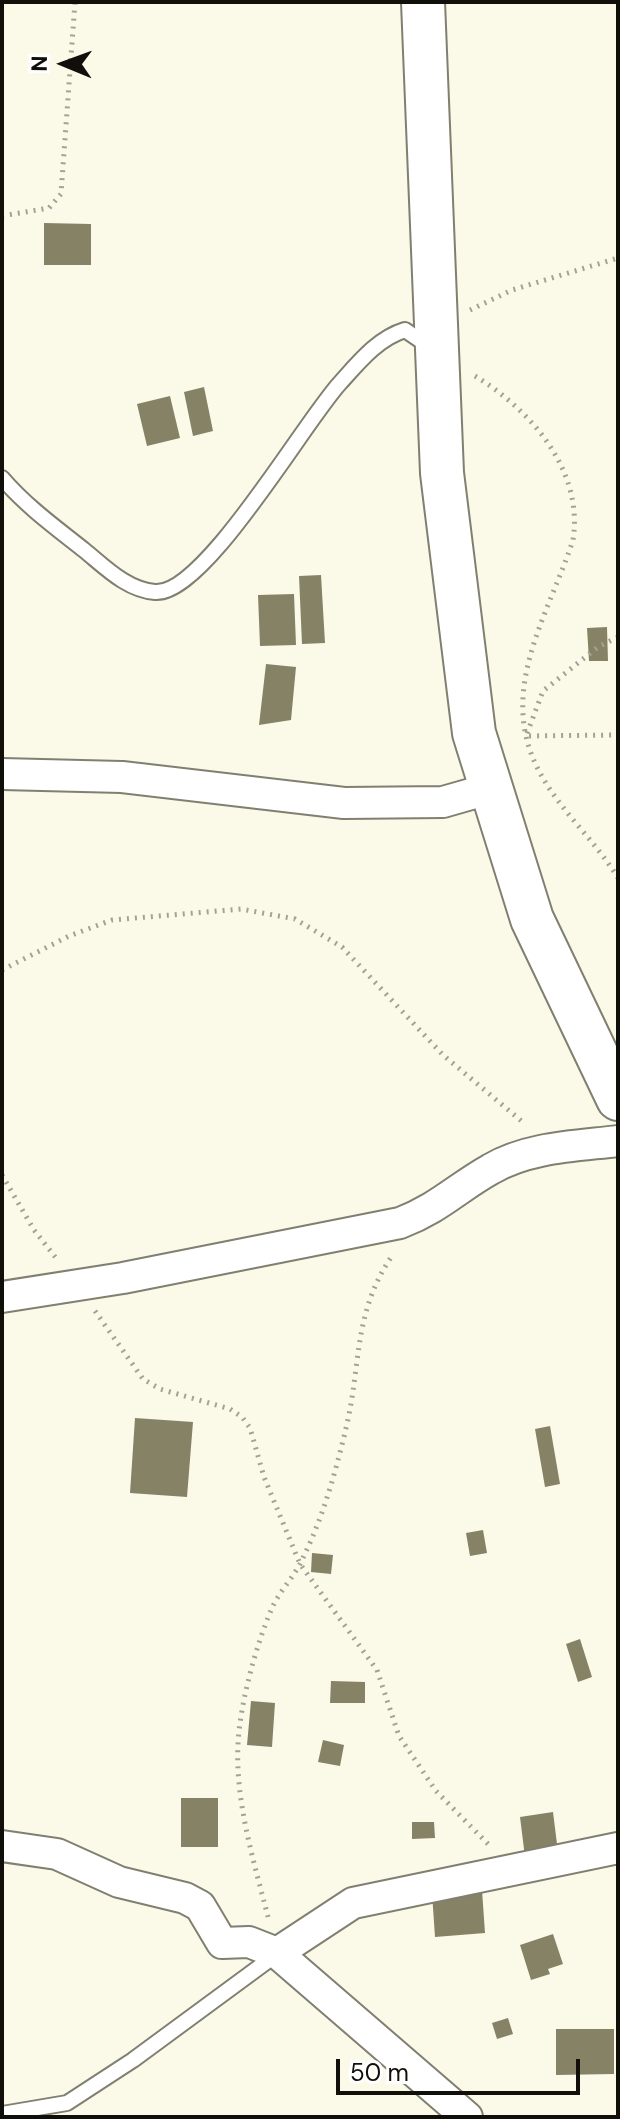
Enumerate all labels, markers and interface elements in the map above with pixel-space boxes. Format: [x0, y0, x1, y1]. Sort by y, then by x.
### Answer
north arrow [24, 24, 104, 104]
text: N [25, 55, 54, 72]
scale bar [340, 2043, 584, 2093]
text: 50 m [350, 2057, 409, 2088]

